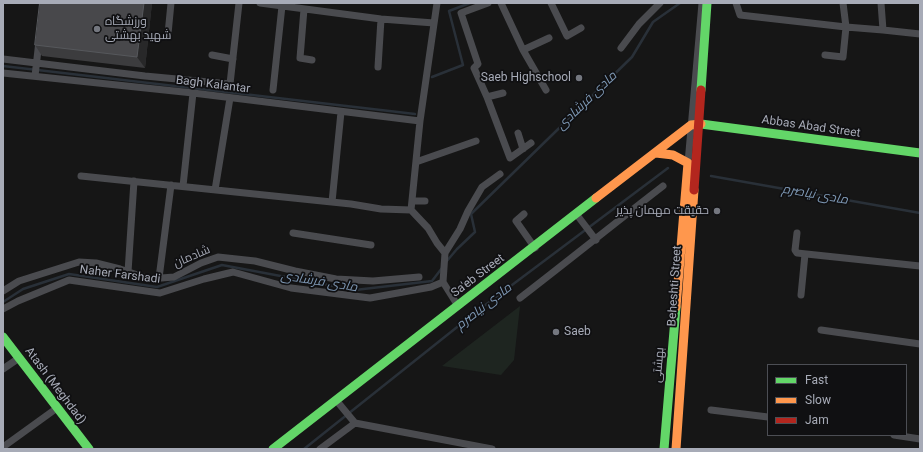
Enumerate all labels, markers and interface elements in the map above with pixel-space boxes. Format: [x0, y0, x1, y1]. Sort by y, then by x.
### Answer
place label: ورزشگاه شهید بهشتی [105, 15, 171, 43]
marker: ورزشگاه شهید بهشتی [92, 24, 102, 34]
water label: مادی فرشادی [554, 68, 620, 134]
place label: Saeb Highschool [481, 71, 571, 85]
street label: Bagh Kalantar [175, 73, 251, 97]
marker: Saeb Highschool [574, 73, 584, 83]
street label: Abbas Abad Street [761, 113, 861, 141]
water label: مادی نیاصرم [781, 182, 849, 208]
place label: حقیقت مهمان پذیر [616, 204, 709, 218]
marker: حقیقت مهمان پذیر [712, 206, 722, 216]
street label: شادمان [171, 243, 213, 271]
street label: Beheshti Street [665, 245, 685, 327]
street label: Sa'eb Street [449, 251, 507, 301]
street label: Naher Farshadi [79, 263, 161, 287]
water label: مادی فرشادی [279, 268, 359, 296]
water label: مادی نیاصرم [453, 280, 515, 334]
place label: Saeb [564, 325, 591, 339]
marker: Saeb [551, 327, 561, 337]
street label: Atash (Meghdad) [21, 345, 89, 427]
street label: بهشتی [650, 347, 668, 383]
legend [767, 364, 907, 436]
text: Fast [805, 373, 828, 387]
text: Slow [805, 393, 831, 407]
text: Jam [805, 413, 829, 427]

